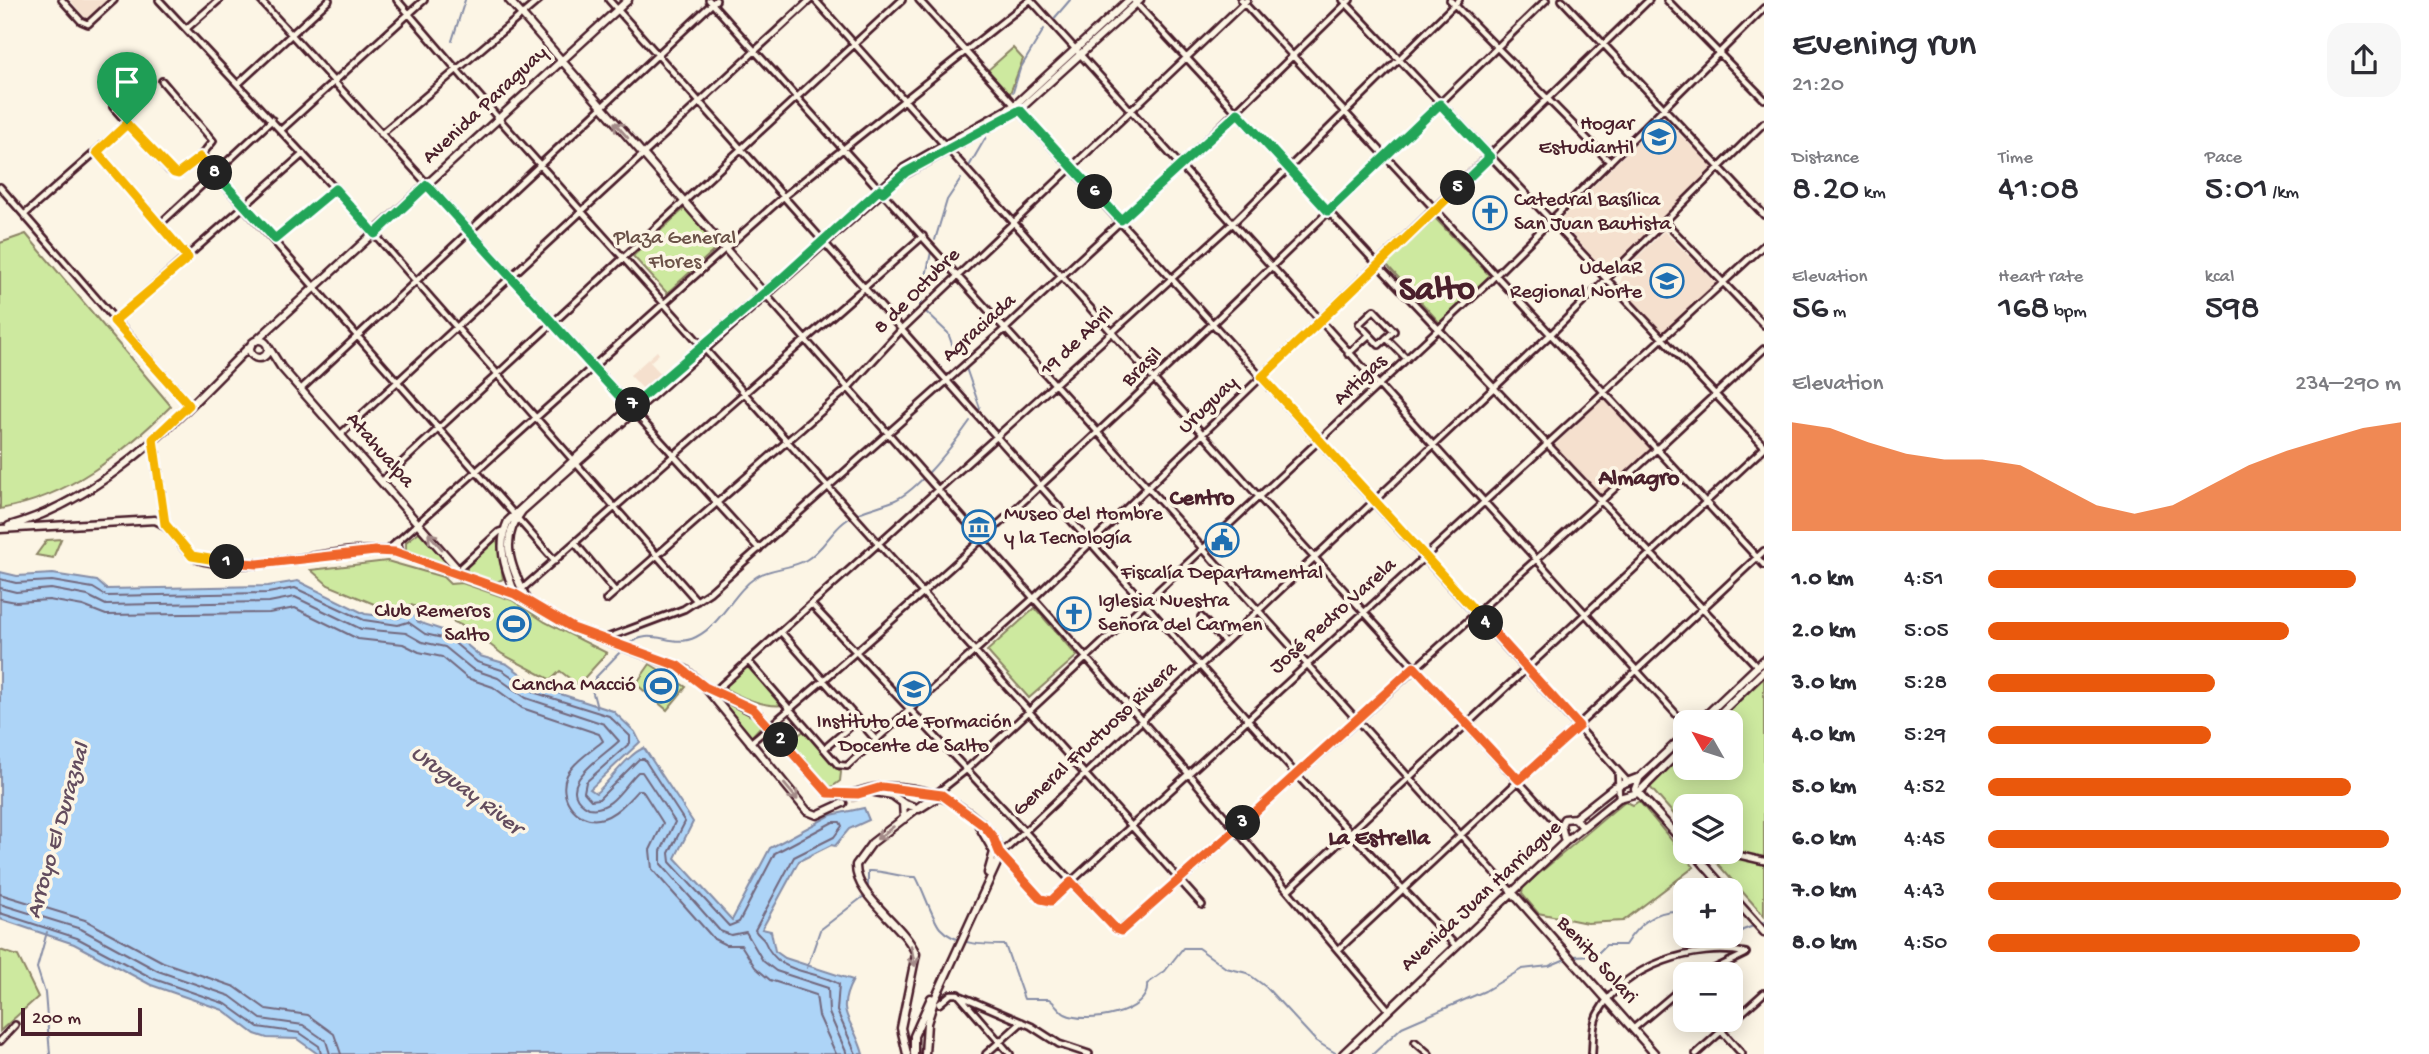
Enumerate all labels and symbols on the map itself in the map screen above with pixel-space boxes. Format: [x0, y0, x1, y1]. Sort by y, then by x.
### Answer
street label: Avenida Paraguay [418, 42, 554, 170]
pin [97, 52, 157, 124]
place label: Hogar Estudiantil [1539, 113, 1636, 162]
school or university icon: Hogar Estudiantil [1640, 118, 1678, 156]
one-way arrow [613, 121, 629, 139]
pin: 8 [198, 156, 232, 190]
pin: 5 [1440, 170, 1476, 206]
pin: 6 [1078, 174, 1112, 210]
place label: Catedral Basílica San Juan Bautista [1514, 189, 1673, 238]
church icon: Catedral Basílica San Juan Bautista [1471, 194, 1509, 232]
park label: Plaza General Flores [613, 227, 736, 276]
street label: 8 de Octubre [870, 243, 967, 340]
place label: UdelaR Regional Norte [1510, 257, 1643, 306]
school or university icon: UdelaR Regional Norte [1648, 262, 1686, 300]
district label: Salto [1399, 271, 1475, 312]
street label: Agraciada [938, 288, 1023, 369]
street label: 19 de Abril [1035, 301, 1120, 383]
street label: Brasil [1117, 343, 1168, 394]
street label: Artigas [1329, 349, 1394, 412]
street label: Uruguay [1174, 372, 1244, 440]
pin: 7 [616, 388, 650, 422]
street label: Atahualpa [339, 408, 420, 495]
district label: Almagro [1598, 466, 1680, 493]
district label: Centro [1170, 486, 1234, 513]
place label: Museo del Hombre y la Tecnología [1004, 503, 1164, 552]
museum icon: Museo del Hombre y la Tecnología [960, 508, 998, 546]
public building icon: Fiscalía Departamental [1203, 521, 1241, 559]
one-way arrow [427, 532, 443, 550]
pin: 1 [210, 544, 244, 580]
street label: José Pedro Varela [1266, 553, 1403, 680]
place label: Fiscalía Departamental [1120, 562, 1323, 587]
place label: Iglesia Nuestra Señora del Carmen [1098, 590, 1262, 639]
church icon: Iglesia Nuestra Señora del Carmen [1055, 595, 1093, 633]
place label: Club Remeros Salto [374, 600, 491, 649]
sports icon: Club Remeros Salto [495, 605, 533, 643]
pin: 4 [1468, 606, 1504, 640]
street label: General Fructuoso Rivera [1008, 656, 1185, 823]
sports icon: Cancha Macció [642, 667, 680, 705]
school or university icon: Instituto de Formación Docente de Salto [895, 670, 933, 708]
place label: Cancha Macció [512, 674, 636, 699]
north arrow [1673, 710, 1743, 780]
place label: Instituto de Formación Docente de Salto [816, 711, 1012, 760]
pin: 2 [764, 722, 798, 758]
water label: Arroyo El Duraznal [21, 738, 97, 922]
water label: Uruguay River [405, 740, 531, 845]
one-way arrow [783, 783, 798, 801]
pin: 3 [1226, 806, 1260, 840]
street label: Avenida Juan Harriague [1396, 815, 1568, 978]
one-way arrow [876, 826, 894, 841]
district label: La Estrella [1328, 826, 1431, 853]
street label: Benito Solari [1549, 911, 1642, 1010]
one-way arrow [907, 944, 920, 966]
scale bar [21, 1005, 142, 1037]

